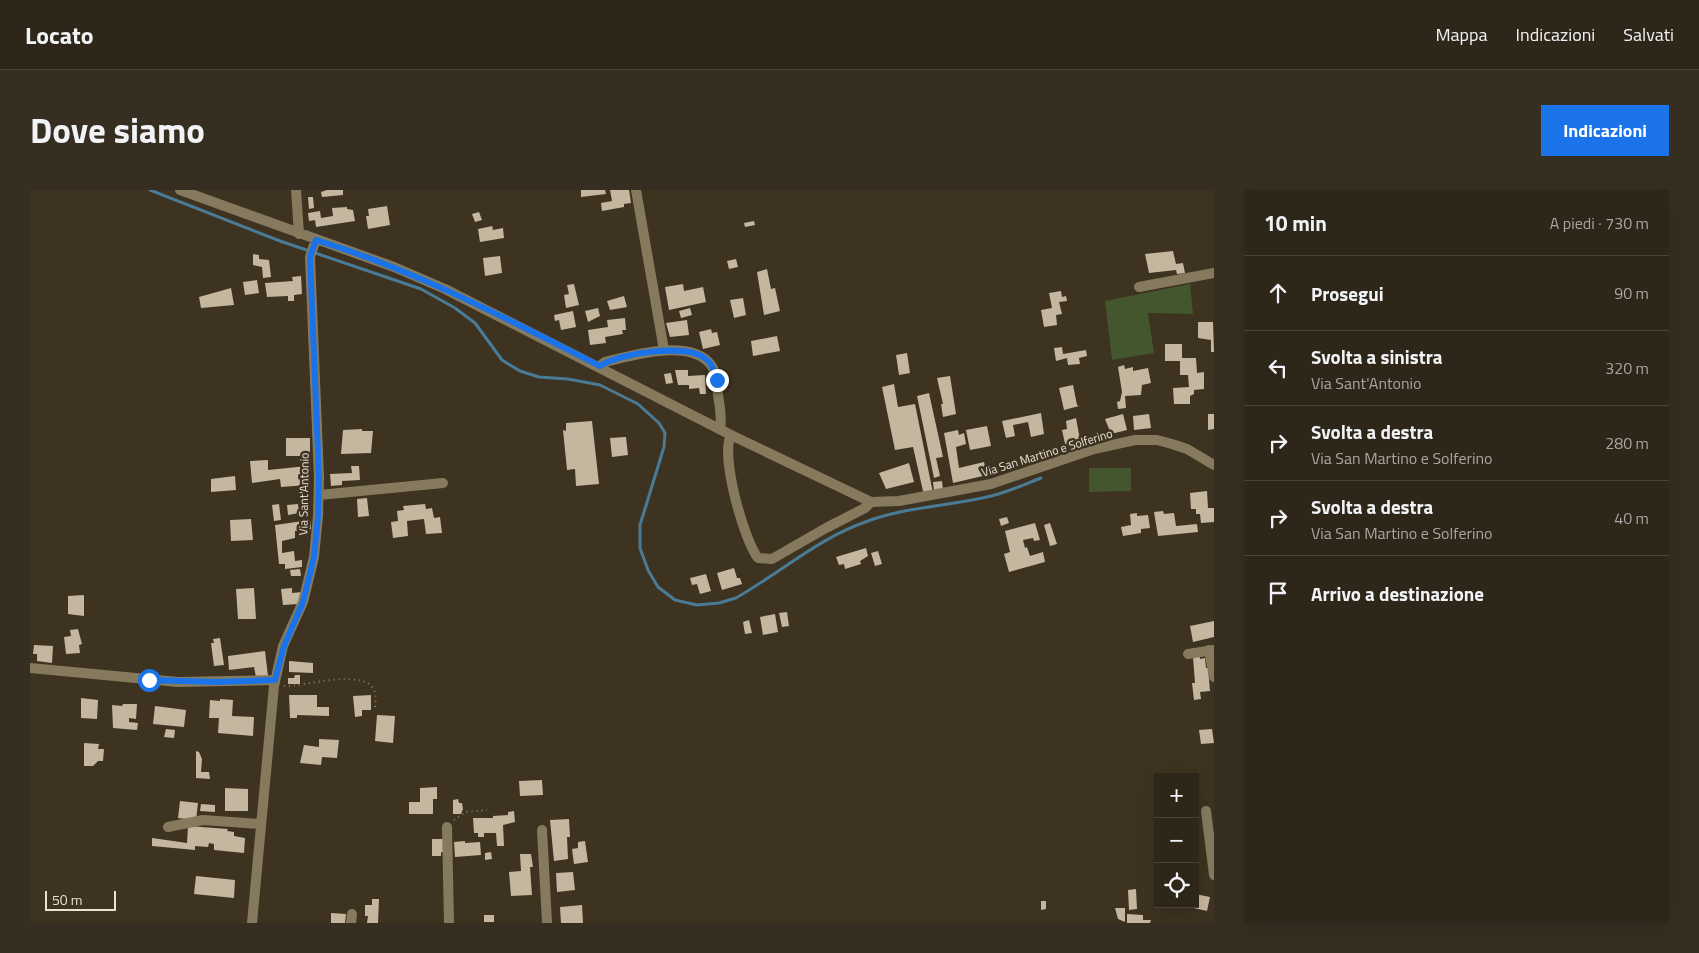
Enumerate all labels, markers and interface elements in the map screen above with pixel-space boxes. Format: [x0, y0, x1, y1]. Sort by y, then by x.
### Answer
text: Locato [25, 17, 94, 53]
text: Mappa [1435, 21, 1488, 48]
text: Indicazioni [1516, 21, 1595, 48]
text: Salvati [1623, 21, 1674, 48]
text: Dove siamo [30, 103, 205, 157]
button: Indicazioni [1541, 105, 1669, 156]
text: 10 min [1264, 207, 1327, 239]
text: A piedi · 730 m [1550, 211, 1649, 235]
icon: ahead [1264, 279, 1292, 307]
text: Prosegui [1311, 279, 1384, 308]
text: 90 m [1614, 281, 1649, 305]
text: Svolta a sinistra [1311, 342, 1442, 371]
icon: left [1264, 354, 1292, 382]
text: 320 m [1605, 356, 1649, 380]
route end [706, 369, 729, 392]
text: Via Sant'Antonio [1311, 371, 1422, 395]
text: Svolta a destra [1311, 417, 1433, 446]
street label: Via San Martino e Solferino [979, 424, 1115, 482]
icon: right [1264, 429, 1292, 457]
text: 280 m [1605, 431, 1649, 455]
text: Via San Martino e Solferino [1311, 446, 1493, 470]
street label: Via Sant'Antonio [293, 452, 314, 536]
text: Svolta a destra [1311, 492, 1433, 521]
icon: right [1264, 504, 1292, 532]
text: 40 m [1614, 506, 1649, 530]
text: Via San Martino e Solferino [1311, 521, 1493, 545]
icon: arrive [1264, 579, 1292, 607]
text: Arrivo a destinazione [1311, 579, 1484, 608]
route start [138, 669, 161, 692]
map controls [1154, 773, 1199, 908]
button: + [1154, 773, 1199, 818]
button: − [1154, 818, 1199, 863]
button: locate [1154, 863, 1199, 908]
scale bar [45, 888, 116, 911]
text: 50 m [52, 889, 82, 910]

